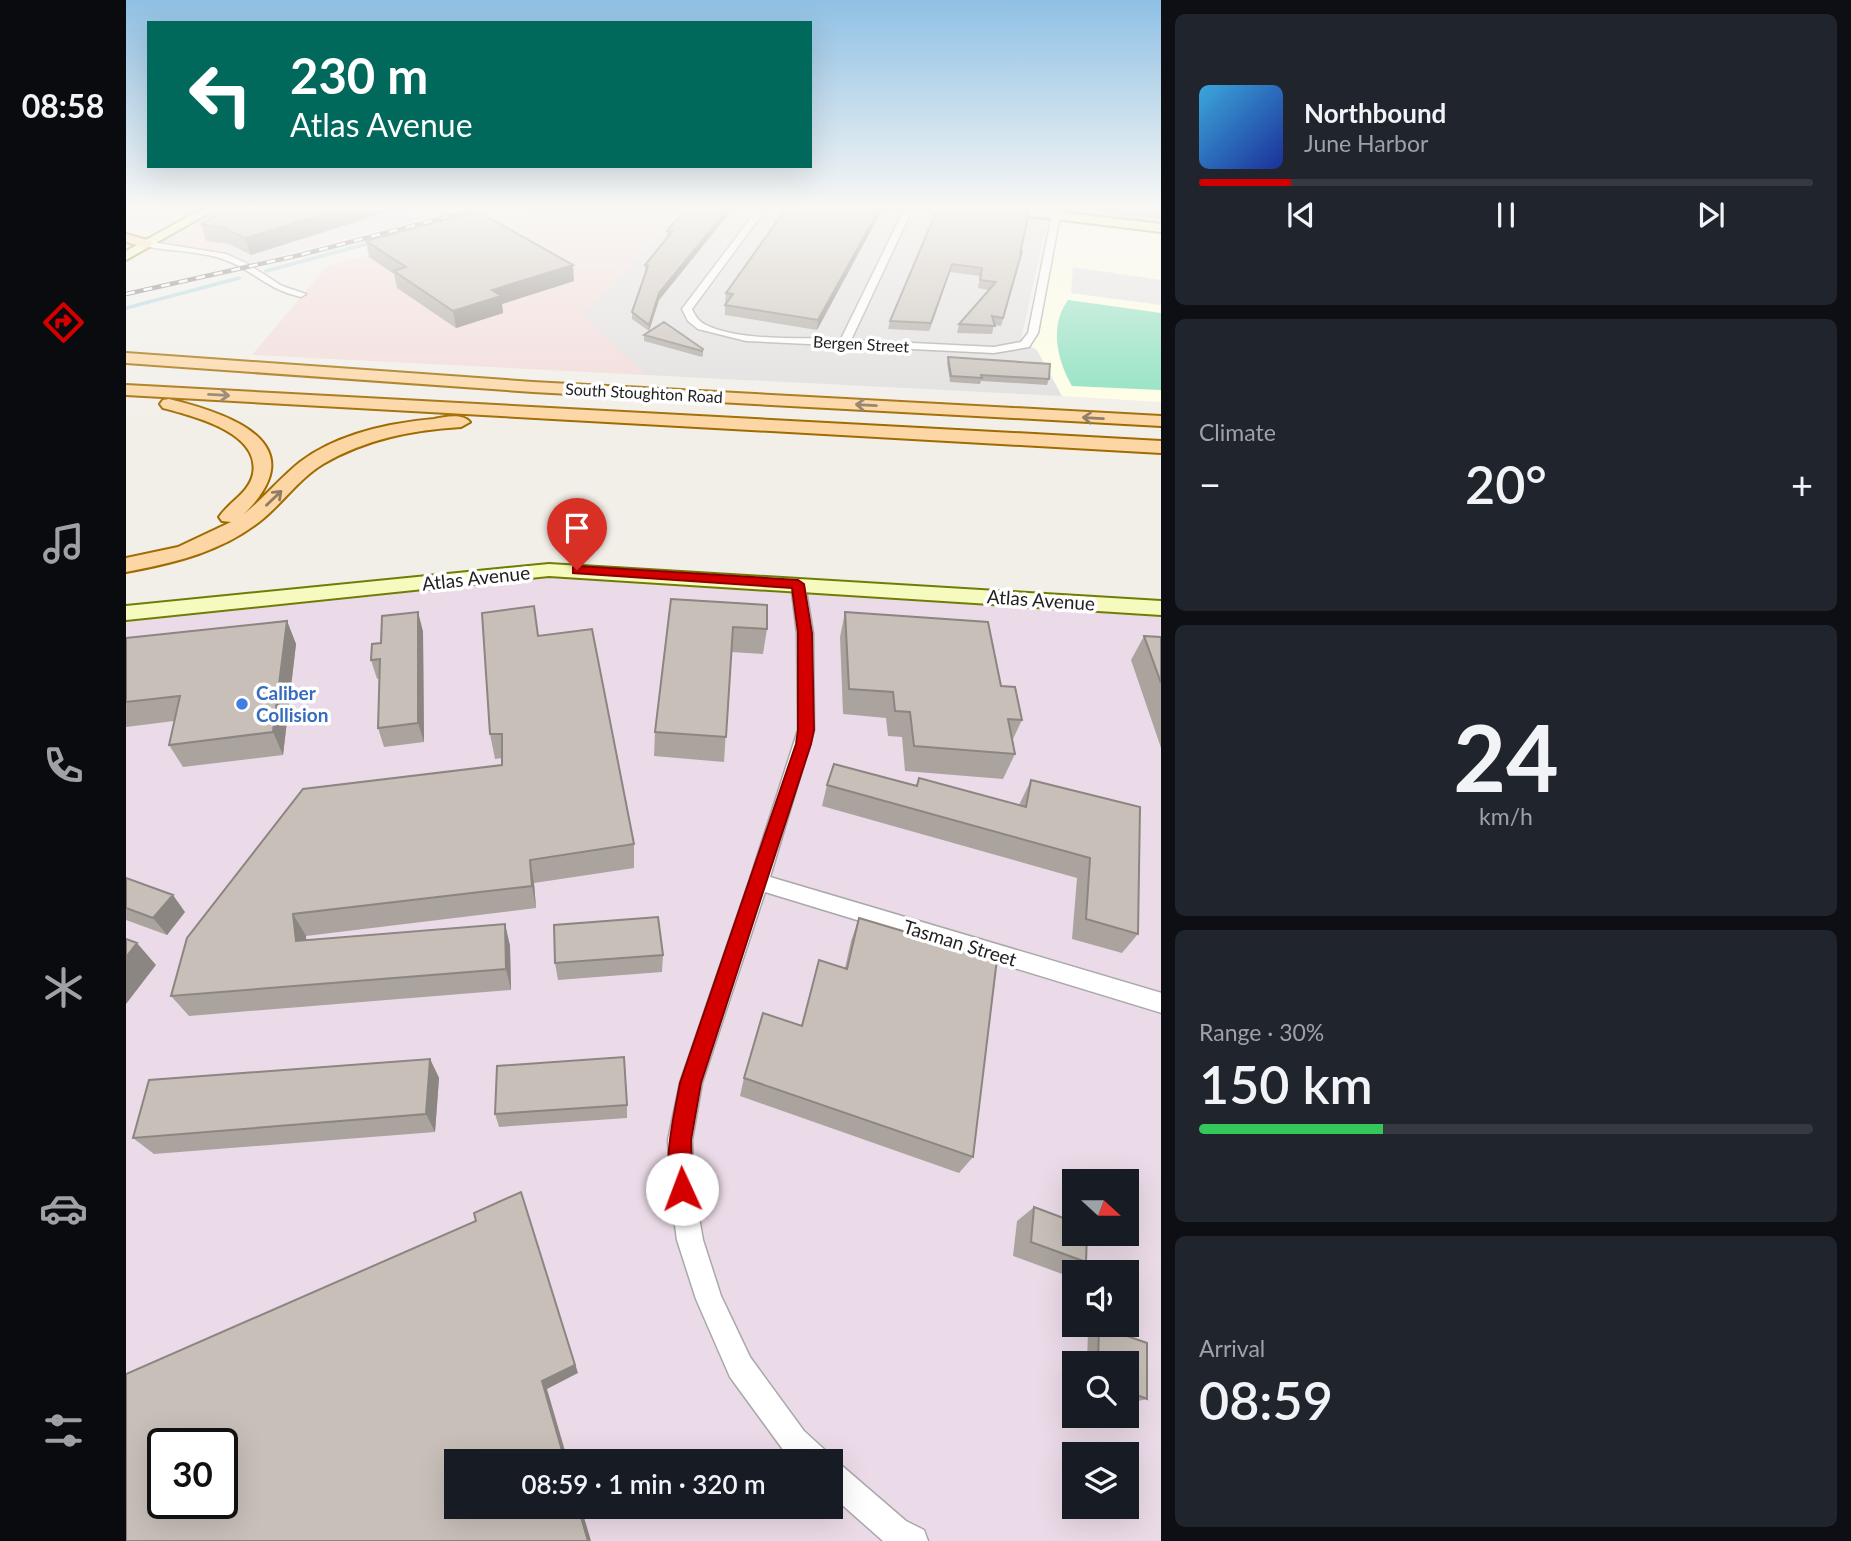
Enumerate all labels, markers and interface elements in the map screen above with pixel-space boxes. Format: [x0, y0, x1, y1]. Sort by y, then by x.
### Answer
text: 230 m [290, 46, 428, 104]
icon: left [175, 49, 266, 140]
text: 08:58 [22, 86, 104, 125]
text: Northbound [1304, 97, 1446, 129]
text: Atlas Avenue [290, 105, 473, 144]
text: June Harbor [1304, 129, 1428, 157]
icon: previous [1282, 196, 1320, 234]
icon: pause [1487, 196, 1525, 234]
icon: next [1692, 196, 1730, 234]
icon: directions [39, 298, 88, 347]
street label: Bergen Street [813, 331, 910, 356]
street label: South Stoughton Road [565, 379, 723, 406]
one-way arrow [207, 389, 230, 402]
one-way arrow [855, 399, 878, 412]
one-way arrow [1082, 411, 1105, 424]
text: Climate [1199, 418, 1276, 446]
text: 20° [1465, 453, 1547, 515]
text: − [1199, 461, 1221, 507]
text: + [1791, 461, 1813, 507]
one-way arrow [265, 490, 282, 507]
pin [547, 498, 607, 570]
icon: arrive [558, 509, 596, 547]
icon: music [39, 519, 88, 568]
street label: Atlas Avenue [421, 560, 531, 595]
street label: Atlas Avenue [986, 584, 1096, 615]
place label: Caliber Collision [256, 681, 328, 726]
marker: Caliber Collision [234, 696, 250, 712]
text: 24 [1453, 702, 1559, 811]
icon: phone [39, 741, 88, 790]
text: km/h [1479, 802, 1533, 830]
street label: Tasman Street [901, 914, 1020, 971]
icon: climate [39, 963, 88, 1012]
text: Range · 30% [1199, 1018, 1324, 1046]
text: 150 km [1199, 1053, 1373, 1115]
position arrow [645, 1152, 719, 1226]
north arrow [1062, 1169, 1139, 1246]
map controls [1062, 1169, 1139, 1519]
icon: car [39, 1184, 88, 1233]
button: sound [1062, 1260, 1139, 1337]
text: Arrival [1199, 1334, 1265, 1362]
button: search [1062, 1351, 1139, 1428]
text: 08:59 [1199, 1369, 1333, 1431]
icon: filters [39, 1406, 88, 1455]
speed limit sign: 30 [147, 1428, 238, 1519]
button: layers [1062, 1442, 1139, 1519]
text: 08:59 · 1 min · 320 m [521, 1468, 766, 1500]

